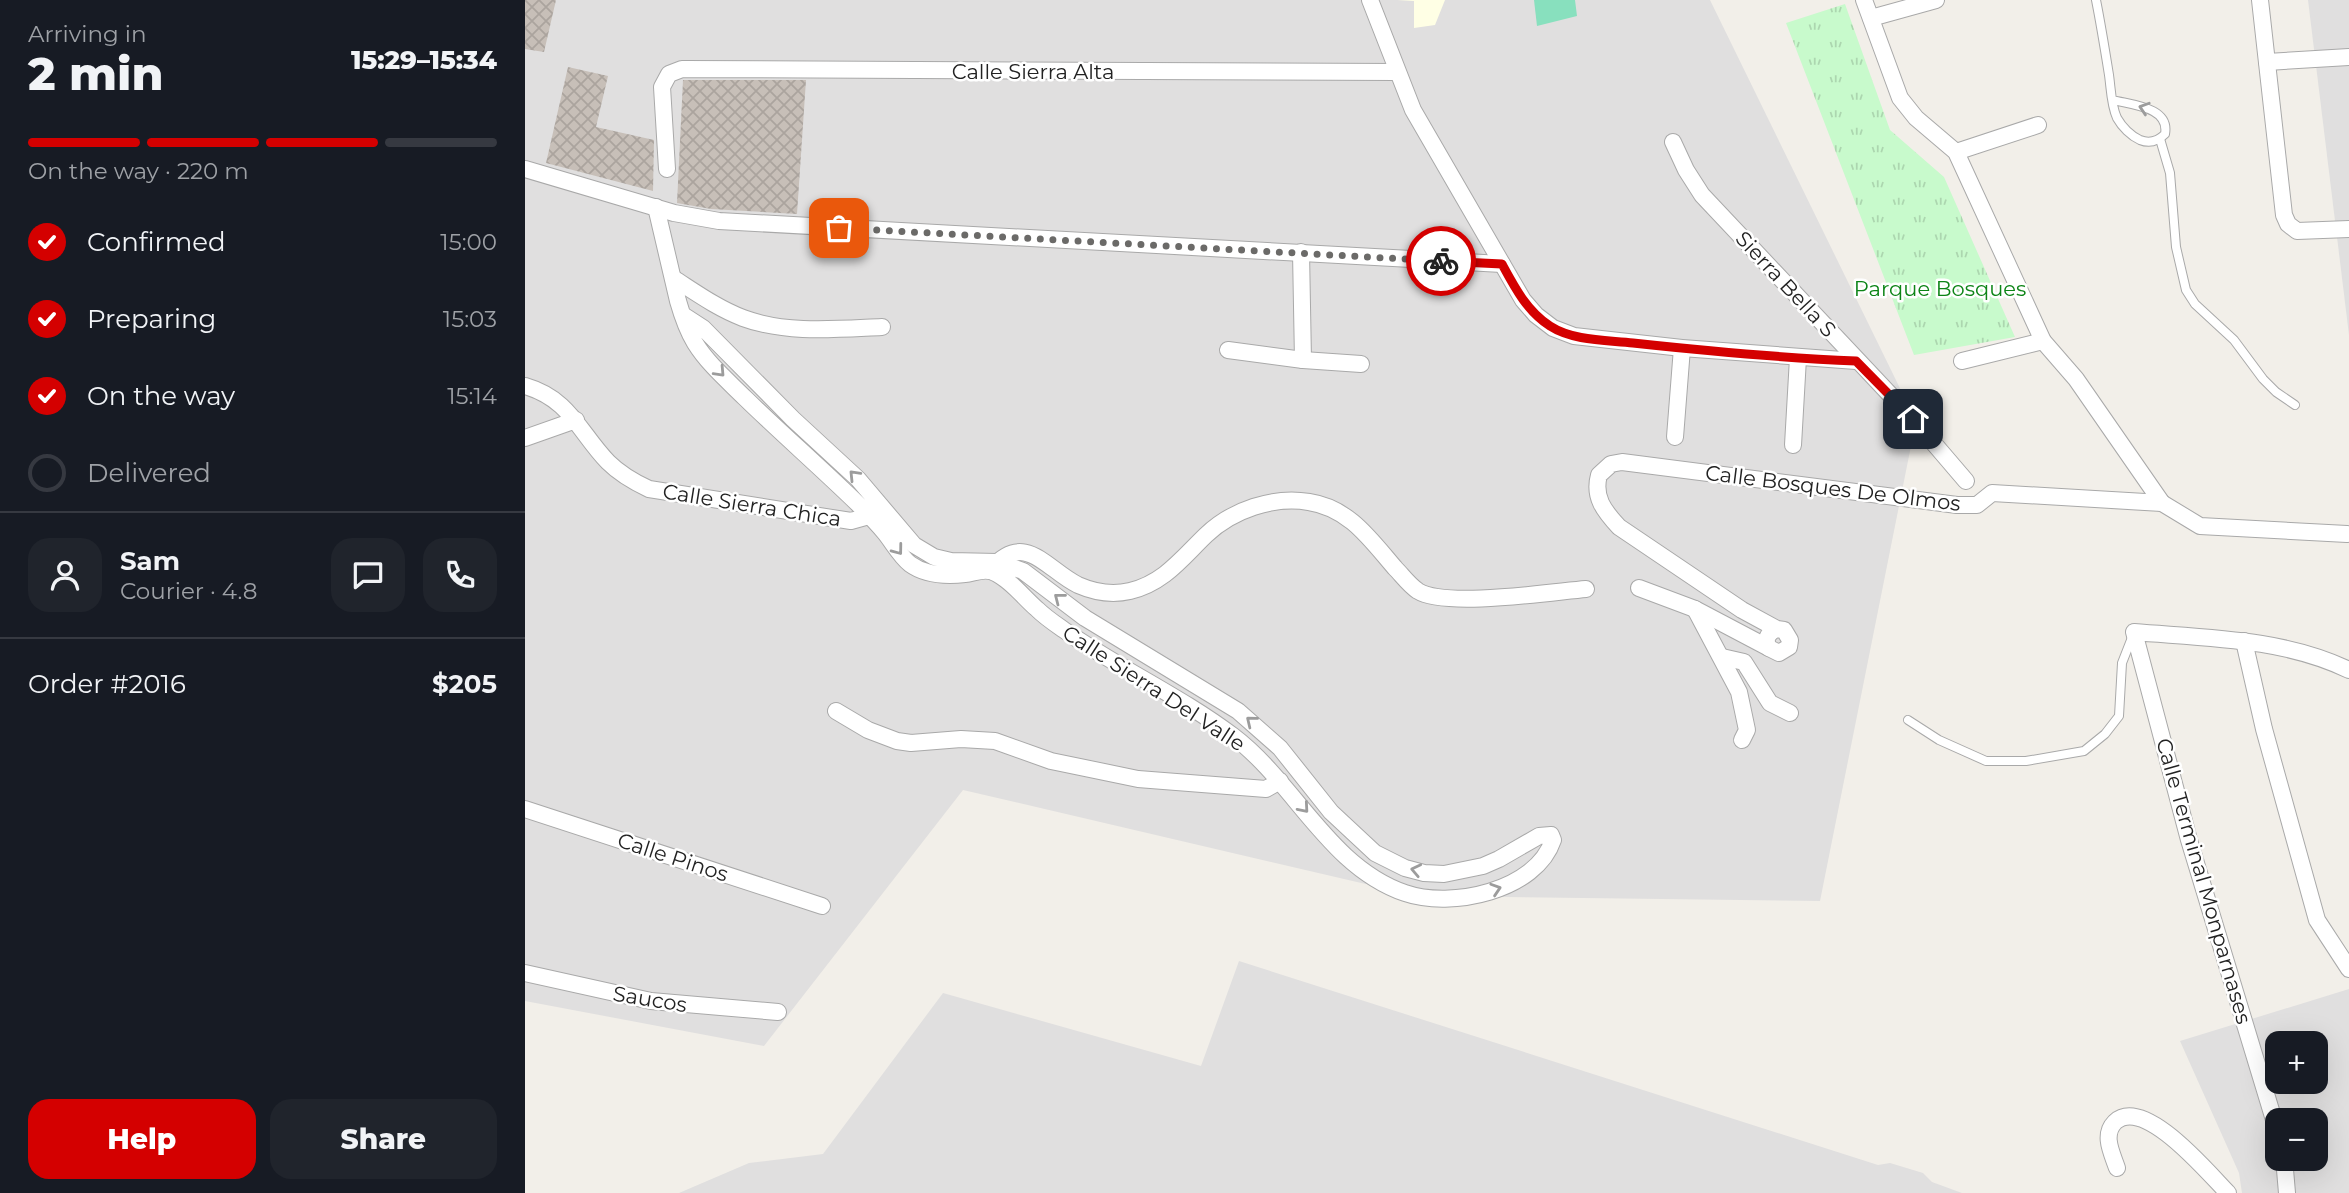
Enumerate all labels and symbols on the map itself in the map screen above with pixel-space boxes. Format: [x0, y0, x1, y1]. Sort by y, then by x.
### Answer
street label: Calle Sierra Alta [952, 59, 1114, 84]
one-way arrow [2139, 102, 2151, 117]
pin [809, 198, 869, 258]
courier [1406, 226, 1476, 296]
street label: Sierra Bella S [1731, 226, 1841, 342]
park label: Parque Bosques [1854, 276, 2026, 301]
one-way arrow [711, 364, 724, 377]
pin [1883, 389, 1943, 449]
street label: Calle Bosques De Olmos [1704, 460, 1962, 516]
one-way arrow [850, 471, 862, 483]
street label: Calle Sierra Chica [661, 479, 843, 531]
one-way arrow [889, 542, 902, 554]
one-way arrow [1055, 594, 1067, 607]
street label: Calle Sierra Del Valle [1058, 620, 1250, 756]
one-way arrow [1246, 716, 1258, 729]
street label: Calle Terminal Monparnases [2151, 735, 2257, 1027]
one-way arrow [1295, 800, 1308, 812]
street label: Calle Pinos [614, 827, 732, 887]
one-way arrow [1410, 864, 1422, 879]
one-way arrow [1489, 883, 1502, 897]
street label: Saucos [611, 981, 689, 1017]

